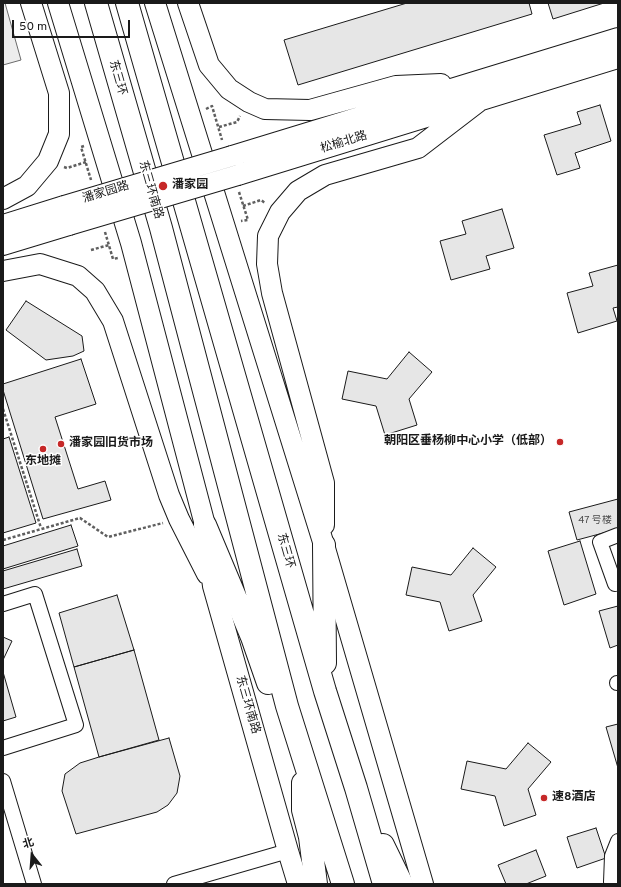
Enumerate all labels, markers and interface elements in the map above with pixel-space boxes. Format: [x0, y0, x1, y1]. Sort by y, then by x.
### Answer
scale bar [14, 12, 132, 38]
text: 50 m [19, 19, 47, 35]
street label: 东三环 [105, 59, 129, 97]
street label: 松榆北路 [319, 129, 369, 157]
street label: 东三环南路 [135, 159, 165, 221]
street label: 潘家园路 [81, 179, 131, 207]
place label: 潘家园 [172, 179, 208, 193]
marker: 潘家园 [157, 180, 169, 192]
place label: 朝阳区垂杨柳中心小学（低部） [384, 435, 552, 449]
place label: 潘家园旧货市场 [69, 437, 153, 451]
marker: 朝阳区垂杨柳中心小学（低部） [555, 437, 565, 447]
marker: 潘家园旧货市场 [56, 439, 66, 449]
marker: 东地摊 [38, 444, 48, 454]
place label: 东地摊 [25, 455, 61, 469]
house number: 47 号楼 [578, 515, 612, 527]
street label: 东三环 [273, 532, 297, 570]
street label: 东三环南路 [232, 674, 262, 736]
place label: 速8酒店 [552, 791, 596, 805]
marker: 速8酒店 [539, 793, 549, 803]
north arrow [12, 835, 52, 875]
text: 北 [21, 835, 36, 852]

